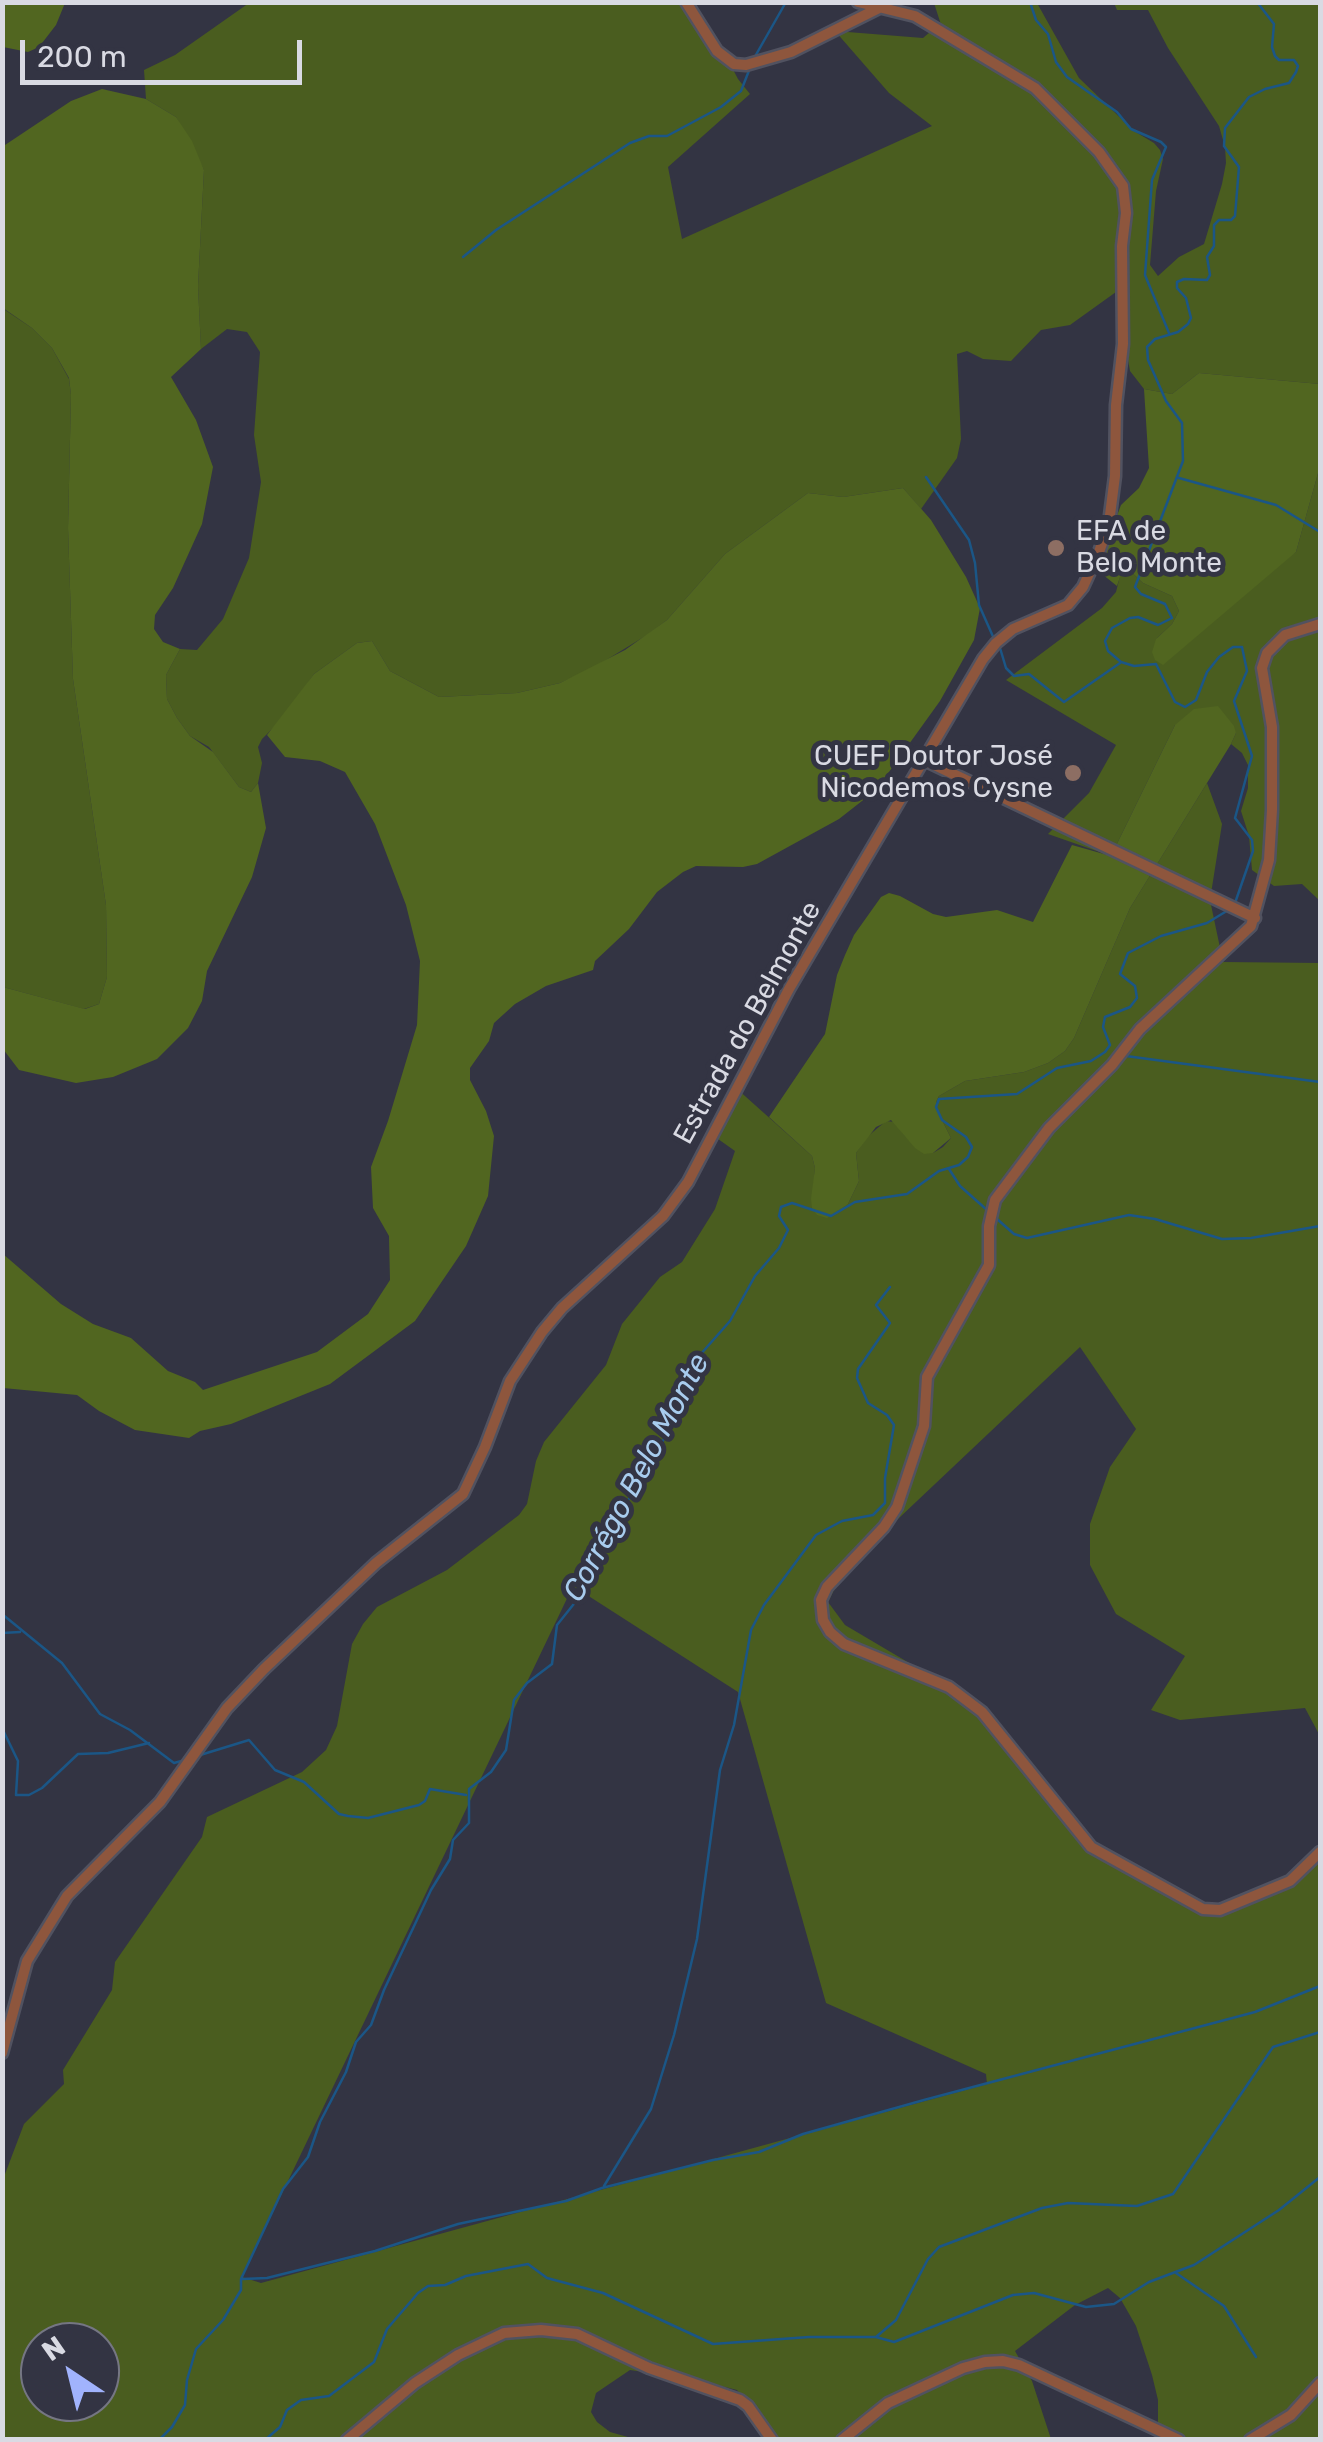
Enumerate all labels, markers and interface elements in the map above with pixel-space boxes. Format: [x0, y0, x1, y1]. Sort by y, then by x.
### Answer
scale bar [25, 20, 308, 82]
text: 200 m [37, 39, 127, 75]
place label: EFA de Belo Monte [1076, 515, 1222, 581]
marker: EFA de Belo Monte [1045, 537, 1067, 559]
place label: CUEF Doutor José Nicodemos Cysne [814, 740, 1053, 806]
marker: CUEF Doutor José Nicodemos Cysne [1062, 762, 1084, 784]
street label: Estrada do Belmonte [667, 896, 829, 1150]
water label: Corrégo Belo Monte [557, 1348, 717, 1608]
north arrow [20, 2322, 120, 2422]
text: N [36, 2329, 71, 2368]

